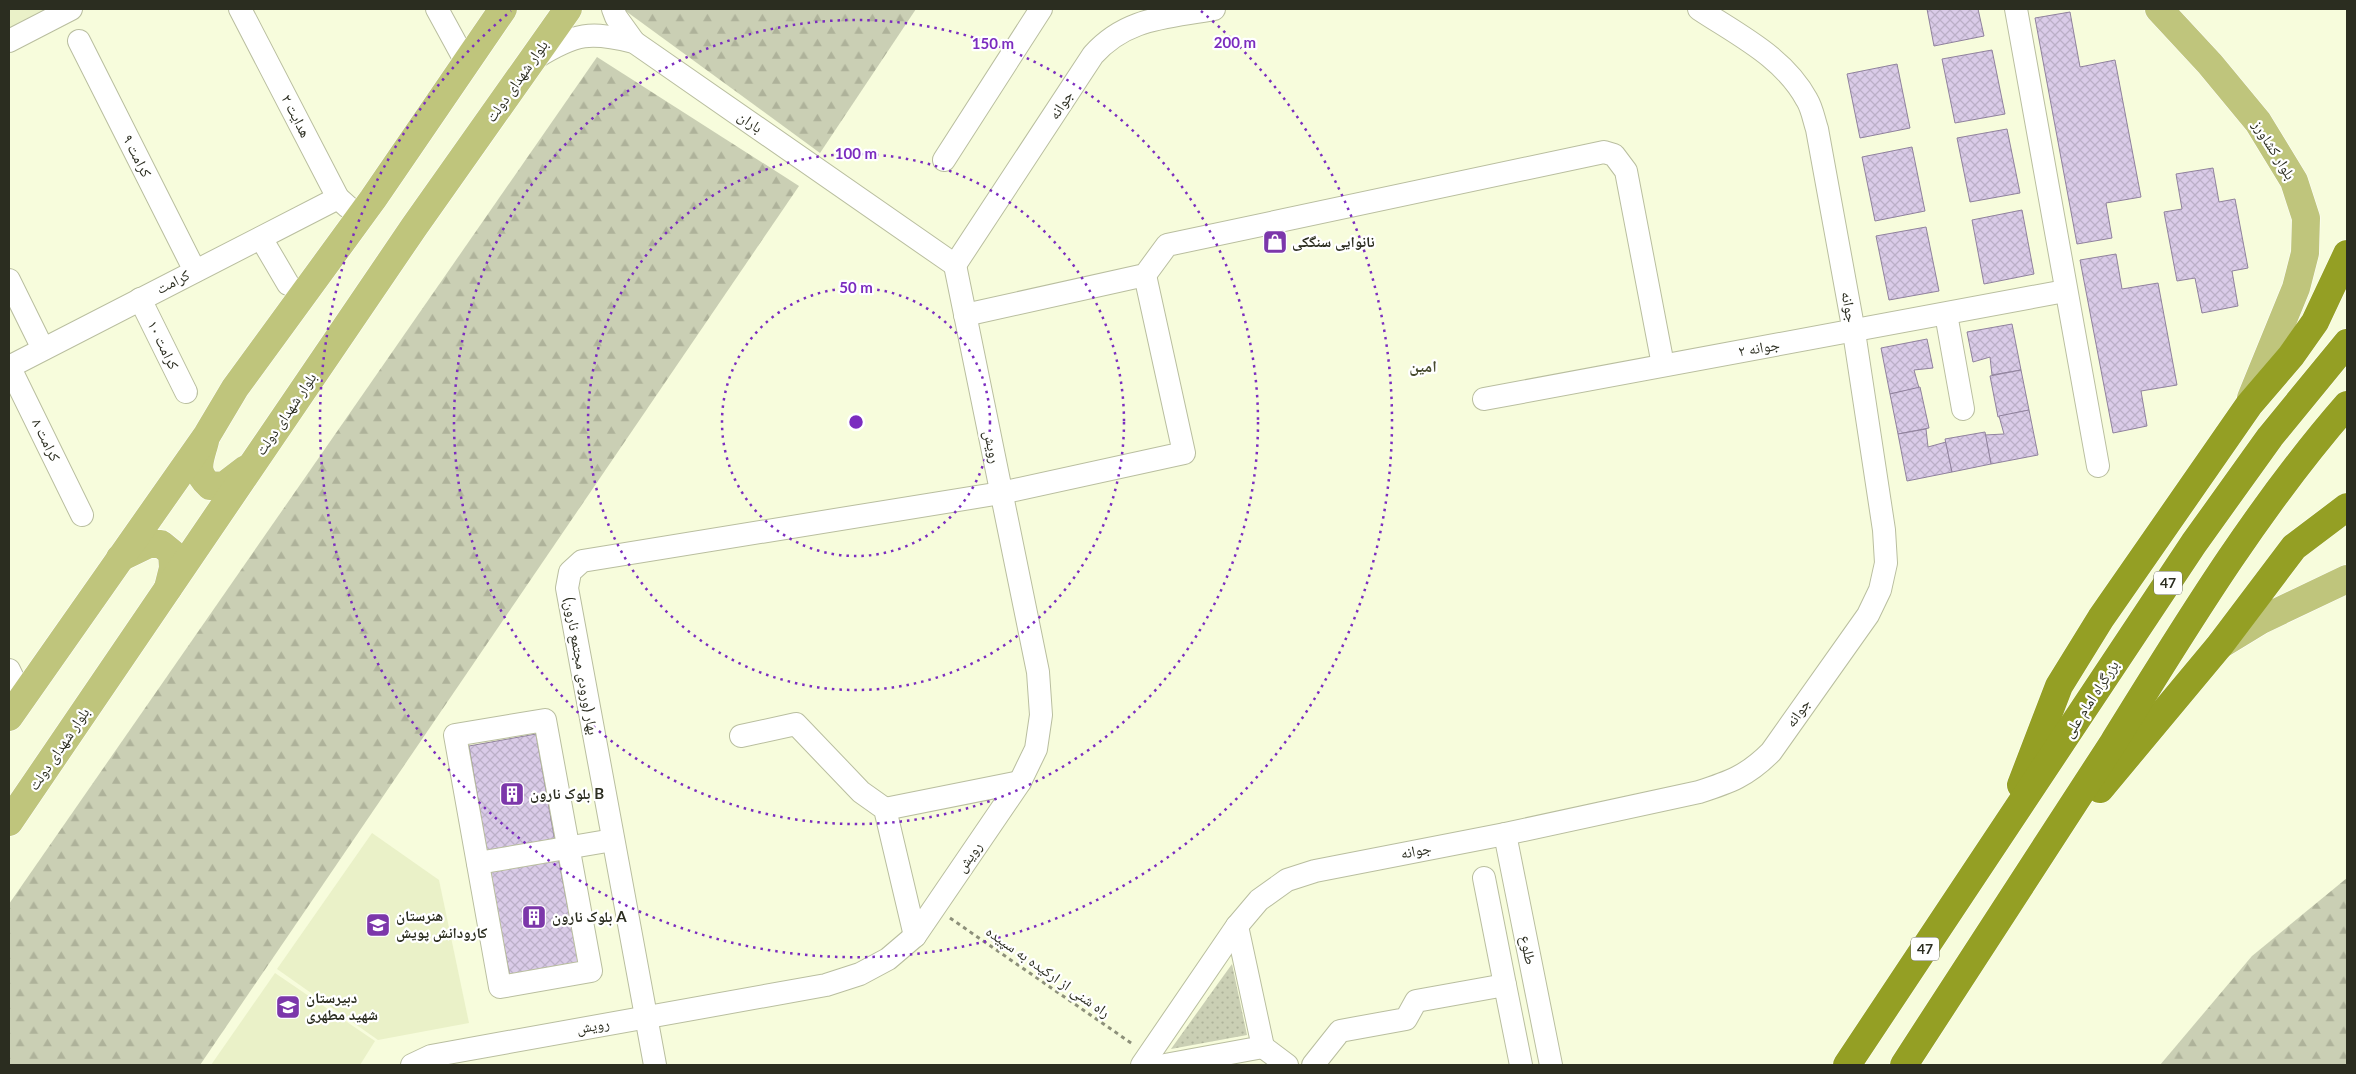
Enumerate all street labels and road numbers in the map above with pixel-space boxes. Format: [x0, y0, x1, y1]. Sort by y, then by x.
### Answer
street label: بلوار شهدای دولت [481, 36, 553, 126]
street label: جوانه [1044, 86, 1077, 123]
street label: هدایت ۲ [278, 91, 315, 140]
street label: باران [734, 106, 766, 138]
street label: بلوار کشاورز [2248, 116, 2300, 183]
street label: کرامت ۹ [119, 131, 156, 180]
street label: کرامت [153, 265, 193, 298]
street label: جوانه [1837, 290, 1862, 324]
street label: کرامت ۱۰ [143, 317, 183, 372]
street label: جوانه ۲ [1737, 334, 1782, 360]
street label: بلوار شهدای دولت [251, 369, 321, 459]
street label: کرامت ۸ [28, 415, 65, 464]
street label: رویش [979, 429, 1005, 466]
road number: 47 [2154, 572, 2182, 594]
street label: بهار (ورودی مجتمع نارون) [559, 596, 603, 736]
street label: بزرگراه امام علی [2058, 656, 2124, 742]
street label: جوانه [1781, 694, 1815, 731]
street label: بلوار شهدای دولت [24, 704, 94, 794]
street label: رویش [951, 837, 987, 876]
street label: جوانه [1399, 838, 1433, 863]
street label: راه شنی از ارکیده به سپیده [982, 921, 1114, 1023]
street label: طلوع [1515, 934, 1541, 967]
road number: 47 [1911, 938, 1939, 961]
street label: رویش [575, 1013, 611, 1039]

